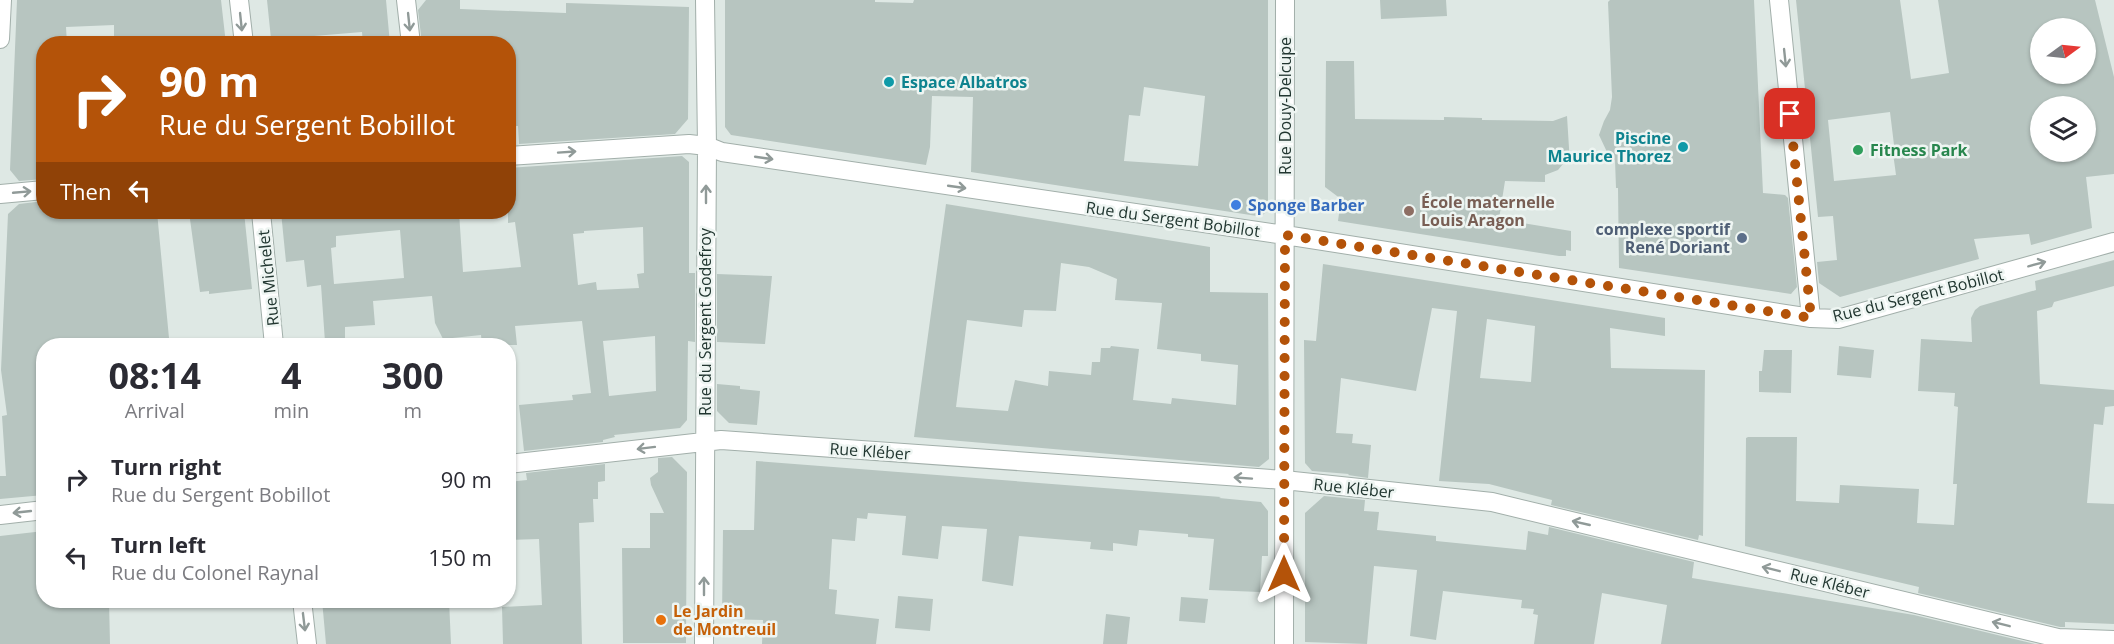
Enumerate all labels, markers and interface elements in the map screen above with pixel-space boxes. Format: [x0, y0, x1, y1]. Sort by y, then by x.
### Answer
one-way arrow [236, 11, 247, 31]
one-way arrow [404, 11, 415, 31]
north arrow [2030, 18, 2096, 84]
map controls [2030, 18, 2096, 162]
street label: Rue Douy-Delcupe [1274, 37, 1296, 175]
one-way arrow [1780, 48, 1791, 68]
text: 90 m [159, 52, 259, 109]
icon: right [60, 60, 138, 138]
place label: Espace Albatros [901, 71, 1027, 93]
marker: Espace Albatros [882, 75, 896, 89]
pin [1764, 88, 1815, 139]
button: layers [2030, 96, 2096, 162]
icon: arrive [1773, 97, 1806, 130]
text: Rue du Sergent Bobillot [159, 106, 455, 143]
place label: Piscine Maurice Thorez [1548, 127, 1671, 167]
place label: Fitness Park [1870, 139, 1968, 161]
marker: Piscine Maurice Thorez [1676, 140, 1690, 154]
marker: Fitness Park [1851, 143, 1865, 157]
one-way arrow [556, 146, 576, 157]
one-way arrow [753, 153, 773, 164]
icon: left [123, 174, 156, 207]
text: Then [60, 176, 111, 206]
one-way arrow [946, 181, 966, 192]
one-way arrow [700, 185, 712, 205]
one-way arrow [11, 186, 31, 197]
place label: École maternelle Louis Aragon [1421, 191, 1555, 231]
place label: Sponge Barber [1248, 194, 1365, 216]
street label: Rue du Sergent Bobillot [1085, 196, 1262, 242]
marker: Sponge Barber [1229, 198, 1243, 212]
marker: École maternelle Louis Aragon [1402, 204, 1416, 218]
place label: complexe sportif René Doriant [1596, 218, 1731, 258]
street label: Rue du Sergent Godefroy [694, 227, 716, 416]
street label: Rue Michelet [252, 229, 284, 327]
marker: complexe sportif René Doriant [1735, 231, 1749, 245]
one-way arrow [2027, 257, 2046, 269]
street label: Rue du Sergent Bobillot [1830, 263, 2006, 327]
text: 08:14 [108, 351, 201, 400]
text: 4 [281, 351, 302, 400]
text: 300 [382, 351, 444, 400]
text: Arrival [125, 397, 185, 424]
text: min [273, 397, 309, 424]
text: m [403, 397, 422, 424]
street label: Rue Kléber [829, 437, 912, 465]
one-way arrow [637, 443, 657, 454]
text: Turn right [111, 451, 222, 481]
icon: right [60, 463, 93, 496]
text: 90 m [441, 464, 492, 494]
one-way arrow [1233, 472, 1253, 483]
street label: Rue Kléber [1313, 473, 1396, 503]
text: Rue du Sergent Bobillot [111, 481, 330, 508]
one-way arrow [12, 507, 32, 518]
one-way arrow [1572, 517, 1591, 529]
text: Turn left [111, 529, 206, 559]
icon: left [60, 541, 93, 574]
text: 150 m [428, 542, 492, 572]
position arrow [1252, 542, 1316, 606]
text: Rue du Colonel Raynal [111, 559, 319, 586]
one-way arrow [1761, 562, 1780, 574]
street label: Rue Kléber [1788, 563, 1872, 604]
one-way arrow [698, 576, 710, 596]
place label: Le Jardin de Montreuil [673, 600, 776, 640]
one-way arrow [299, 612, 310, 631]
marker: Le Jardin de Montreuil [654, 613, 668, 627]
one-way arrow [1992, 618, 2011, 630]

